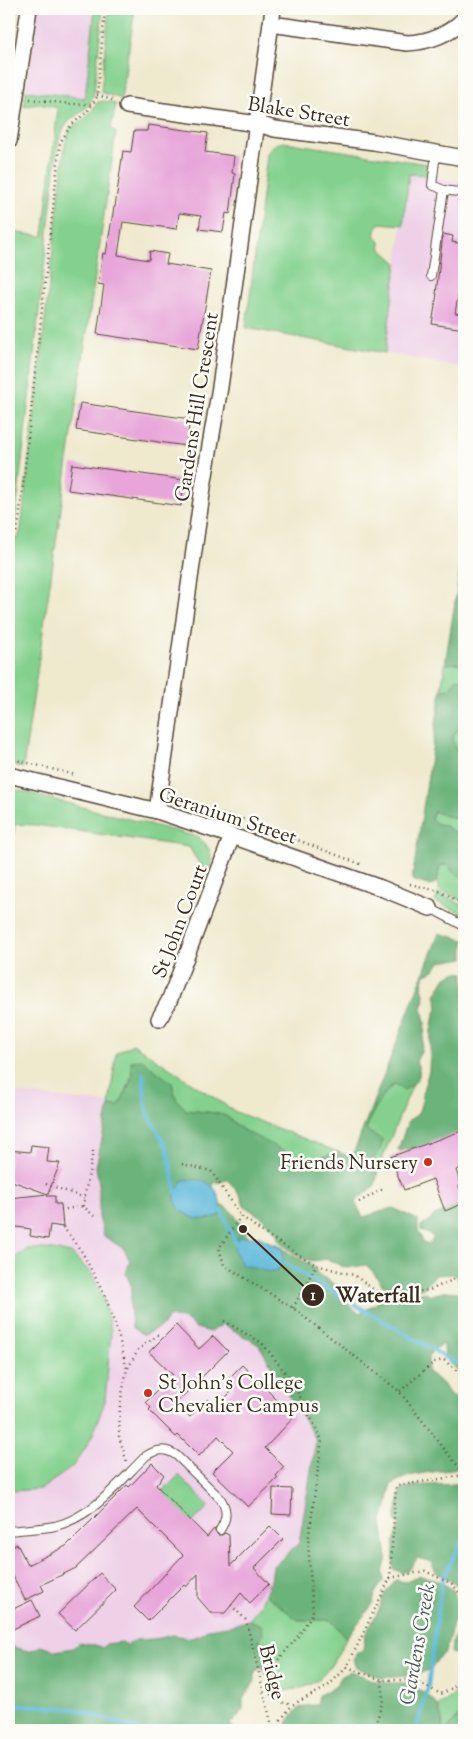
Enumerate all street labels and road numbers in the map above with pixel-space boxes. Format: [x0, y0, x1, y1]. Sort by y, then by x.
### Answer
street label: Blake Street [245, 91, 352, 136]
street label: Gardens Hill Crescent [169, 310, 228, 504]
street label: Geranium Street [154, 781, 300, 853]
street label: St John Court [146, 861, 216, 983]
street label: Bridge [250, 1642, 291, 1703]

